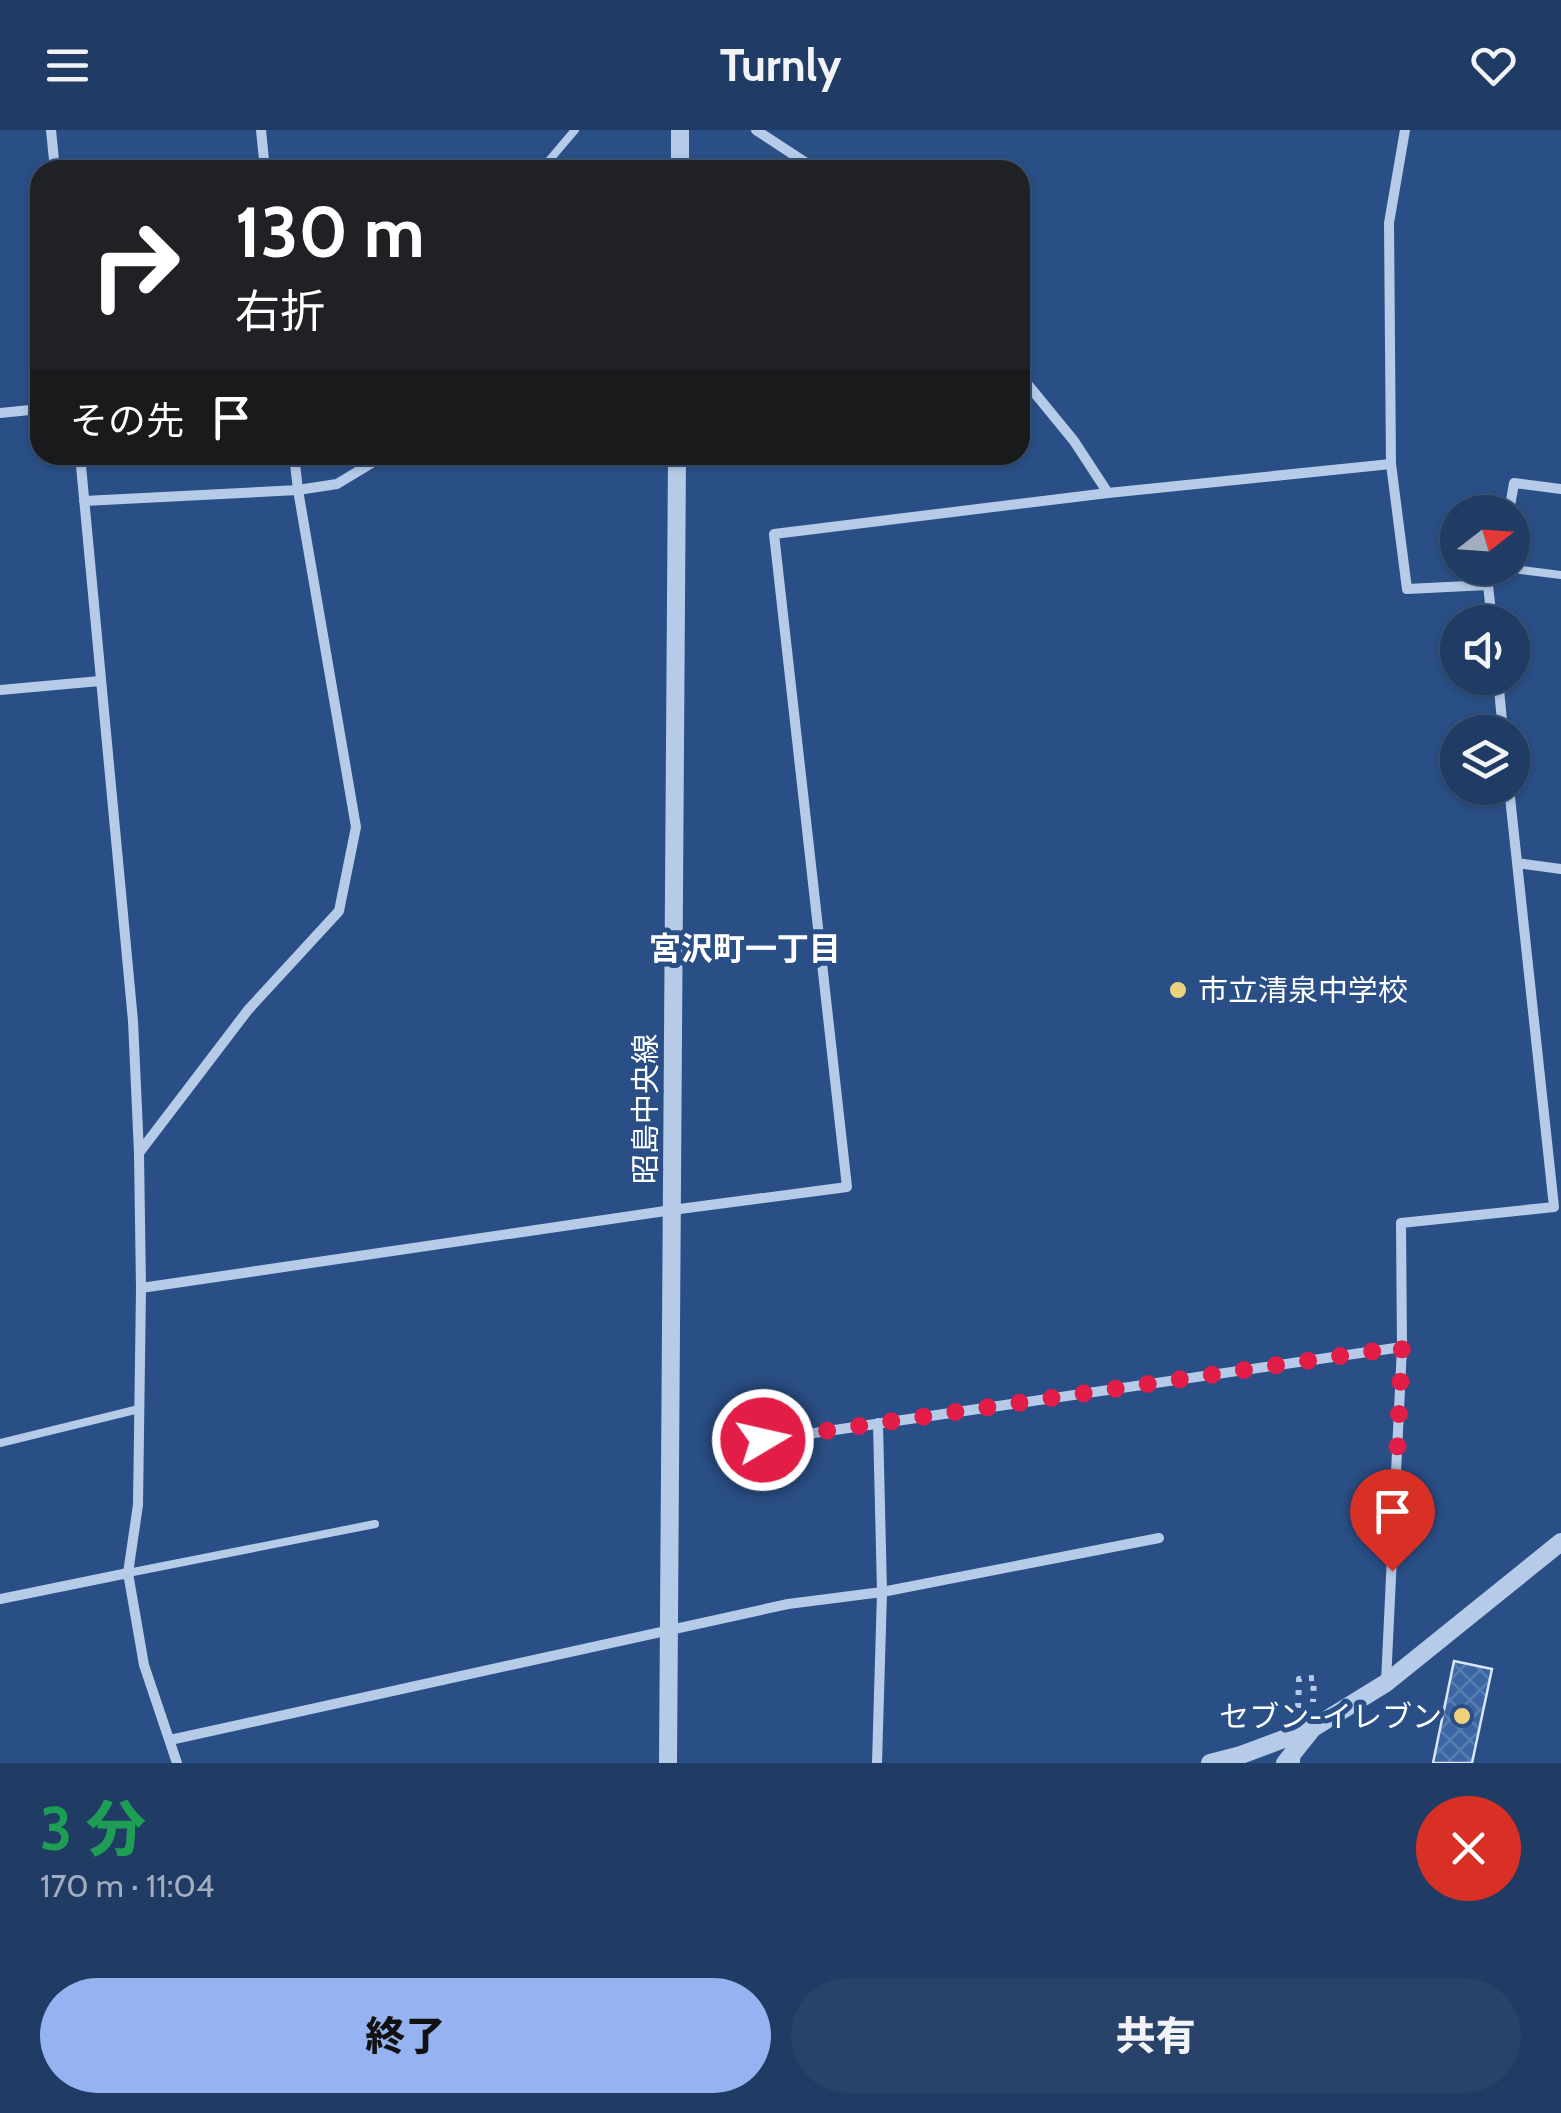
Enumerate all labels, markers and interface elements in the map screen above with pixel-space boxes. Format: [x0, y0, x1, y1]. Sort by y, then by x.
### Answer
icon: menu [40, 38, 95, 93]
text: Turnly [720, 38, 841, 92]
icon: heart [1466, 38, 1521, 93]
text: 130 m [235, 189, 425, 275]
icon: right [70, 200, 200, 330]
text: 右折 [235, 284, 325, 338]
icon: arrive [204, 390, 259, 445]
text: その先 [70, 397, 184, 444]
north arrow [1440, 495, 1530, 585]
map controls [1440, 495, 1530, 805]
button: sound [1440, 605, 1530, 695]
button: layers [1440, 715, 1530, 805]
district label: 宮沢町一丁目 [649, 929, 841, 968]
place label: 市立清泉中学校 [1198, 972, 1408, 1009]
marker: 市立清泉中学校 [1167, 979, 1189, 1001]
street label: 昭島中央線 [627, 1034, 664, 1184]
position arrow [711, 1388, 815, 1492]
pin [1350, 1469, 1435, 1572]
icon: arrive [1365, 1484, 1420, 1539]
place label: セブン-イレブン [1219, 1698, 1442, 1735]
marker: セブン-イレブン [1451, 1705, 1473, 1727]
text: 3 分 [40, 1792, 146, 1865]
button: close [1416, 1796, 1521, 1901]
text: 170 m · 11:04 [40, 1866, 214, 1905]
button: 終了 [40, 1978, 771, 2093]
button: 共有 [791, 1978, 1521, 2093]

